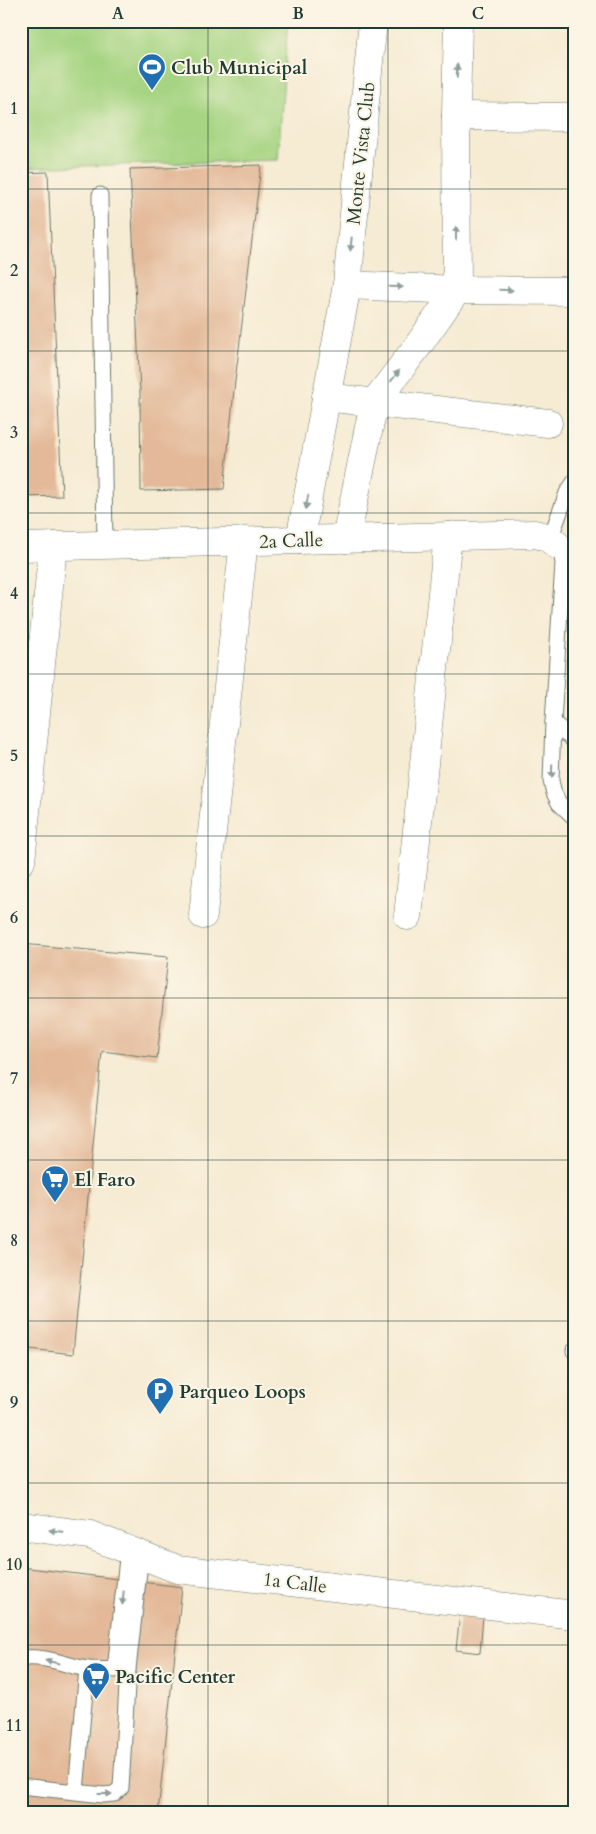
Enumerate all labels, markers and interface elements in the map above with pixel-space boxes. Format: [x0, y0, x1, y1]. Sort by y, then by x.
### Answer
text: A [112, 3, 124, 25]
text: B [292, 3, 304, 25]
text: C [472, 3, 484, 25]
sports icon: Club Municipal [137, 52, 167, 91]
place label: Club Municipal [171, 55, 308, 81]
one-way arrow [453, 62, 461, 78]
street label: Monte Vista Club [341, 80, 381, 226]
text: 1 [10, 98, 18, 120]
one-way arrow [452, 225, 460, 241]
one-way arrow [347, 236, 355, 252]
text: 2 [10, 260, 18, 282]
one-way arrow [388, 284, 404, 292]
one-way arrow [498, 286, 514, 294]
one-way arrow [390, 369, 400, 382]
text: 3 [10, 422, 18, 444]
one-way arrow [302, 494, 310, 510]
street label: 2a Calle [259, 527, 324, 555]
text: 4 [10, 583, 18, 605]
text: 5 [10, 745, 18, 767]
one-way arrow [547, 763, 555, 779]
text: 6 [10, 907, 18, 929]
text: 7 [10, 1068, 18, 1090]
supermarket icon: El Faro [40, 1164, 70, 1203]
place label: El Faro [74, 1167, 135, 1193]
text: 8 [10, 1230, 18, 1252]
parking icon: Parqueo Loops [145, 1376, 175, 1415]
place label: Parqueo Loops [179, 1379, 306, 1405]
text: 9 [10, 1392, 18, 1414]
one-way arrow [47, 1526, 63, 1534]
text: 10 [6, 1554, 22, 1576]
street label: 1a Calle [261, 1566, 328, 1600]
one-way arrow [118, 1590, 126, 1606]
one-way arrow [44, 1657, 60, 1665]
supermarket icon: Pacific Center [81, 1661, 111, 1700]
place label: Pacific Center [115, 1664, 236, 1690]
text: 11 [6, 1715, 22, 1737]
one-way arrow [97, 1790, 113, 1798]

